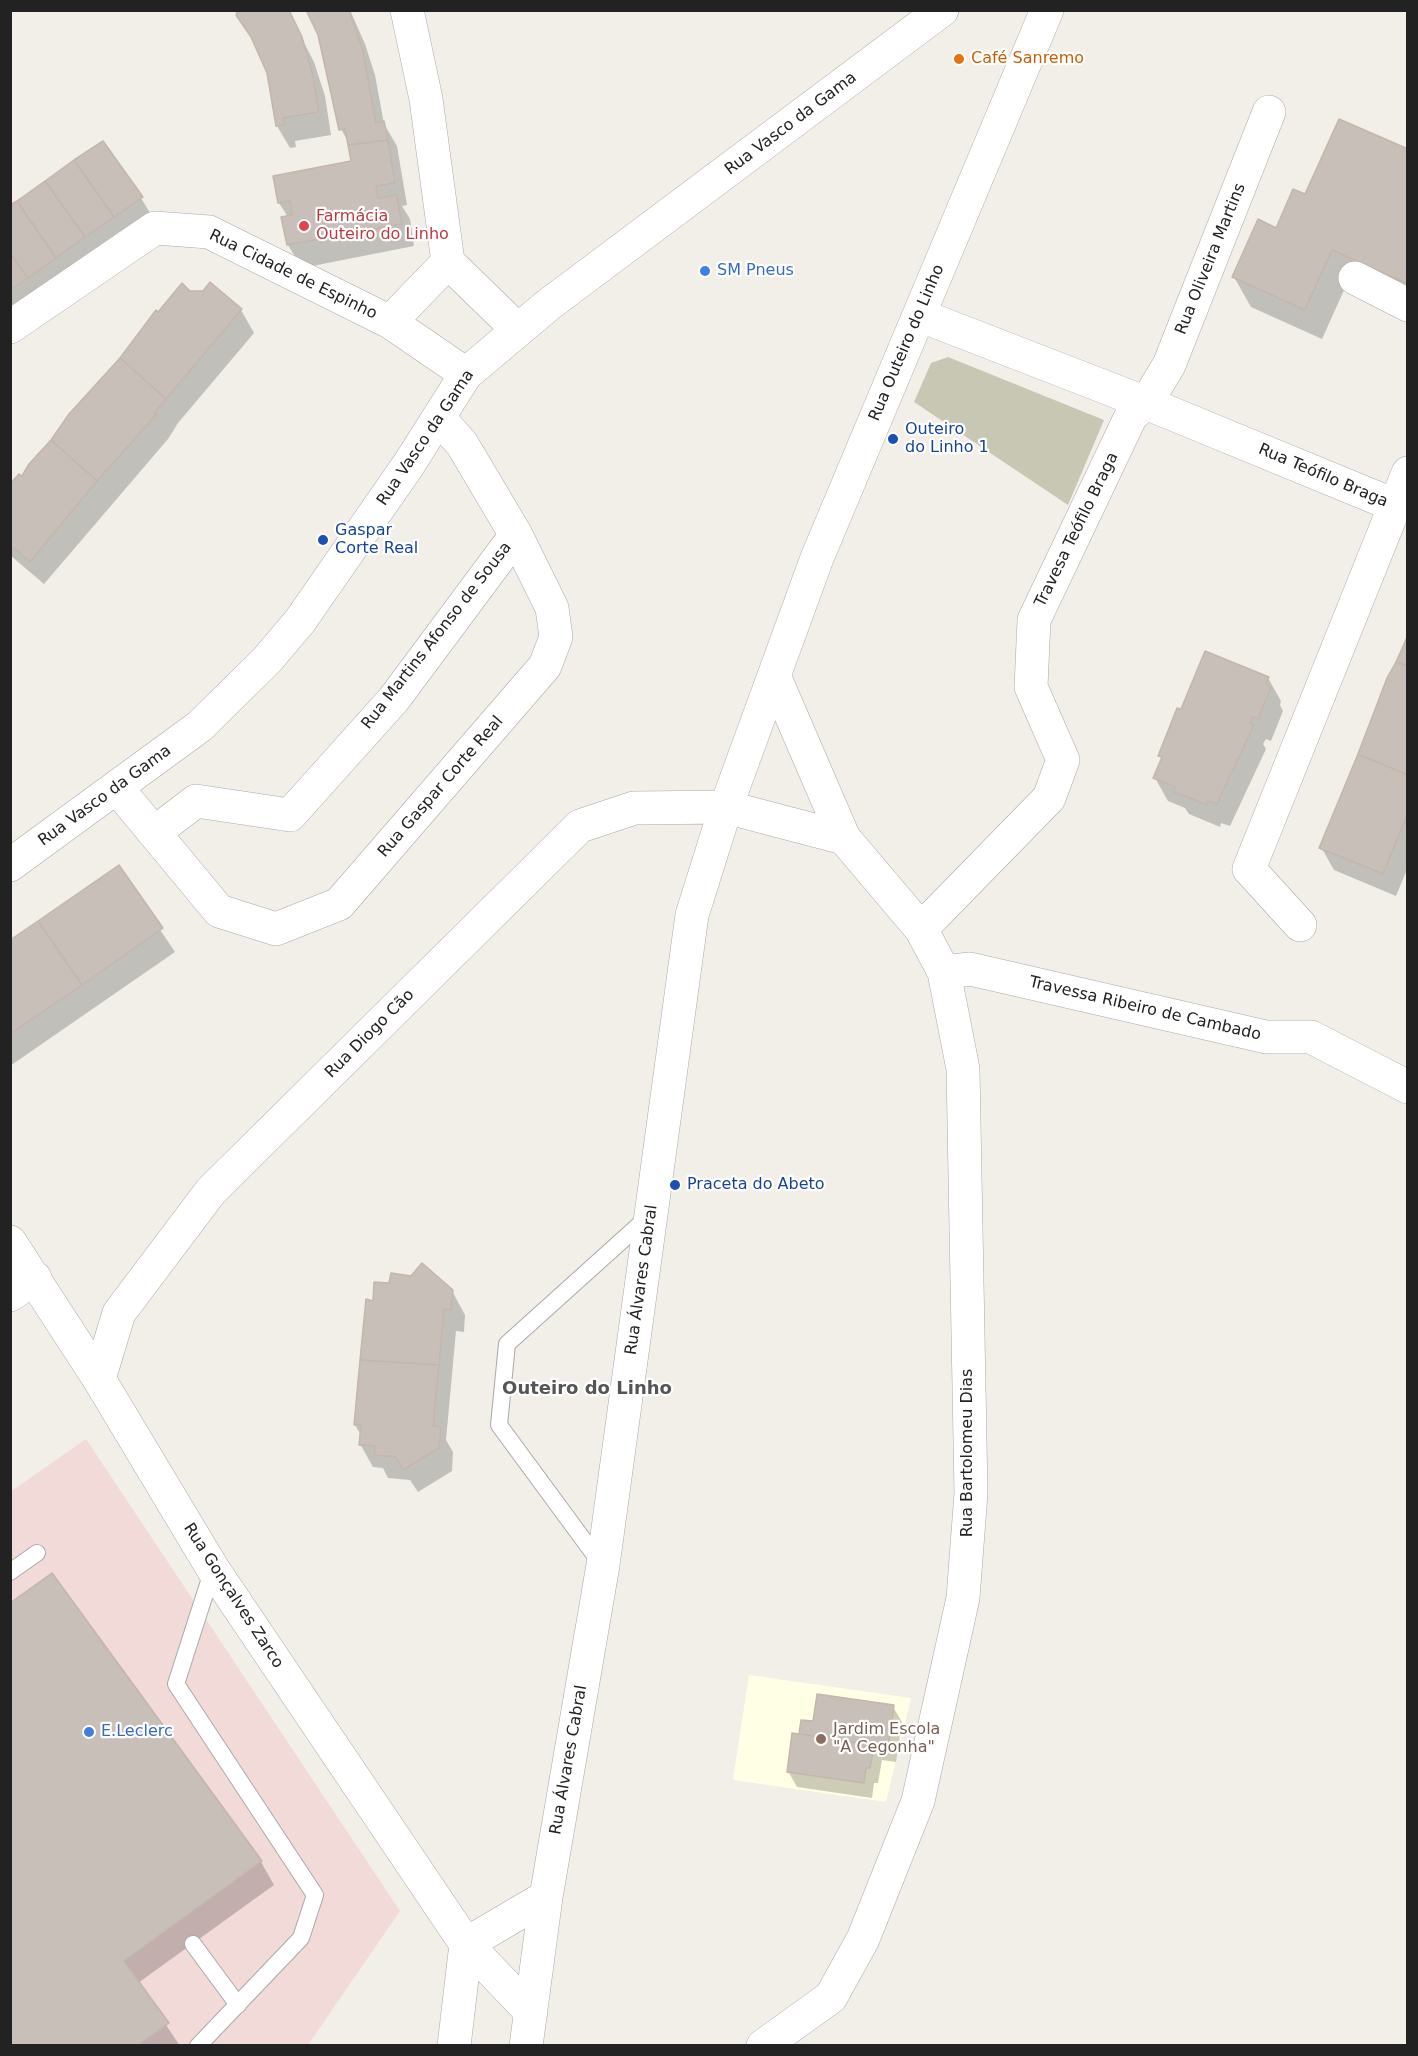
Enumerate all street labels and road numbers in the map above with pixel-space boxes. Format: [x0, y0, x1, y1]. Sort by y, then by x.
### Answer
street label: Rua Vasco da Gama [721, 68, 861, 180]
street label: Rua Oliveira Martins [1172, 181, 1250, 337]
street label: Rua Cidade de Espinho [206, 226, 380, 324]
street label: Rua Outeiro do Linho [865, 262, 949, 424]
street label: Rua Vasco da Gama [373, 366, 479, 510]
street label: Rua Teófilo Braga [1255, 440, 1391, 512]
street label: Travesa Teófilo Braga [1031, 450, 1123, 610]
street label: Rua Martins Afonso de Sousa [358, 539, 516, 733]
street label: Rua Gaspar Corte Real [374, 712, 508, 862]
street label: Rua Vasco da Gama [35, 741, 175, 851]
street label: Travessa Ribeiro de Cambado [1027, 973, 1263, 1045]
street label: Rua Diogo Cão [322, 986, 418, 1082]
street label: Rua Álvares Cabral [622, 1204, 662, 1356]
street label: Rua Bartolomeu Dias [958, 1369, 978, 1537]
street label: Rua Gonçalves Zarco [179, 1520, 287, 1672]
street label: Rua Álvares Cabral [546, 1684, 592, 1836]

